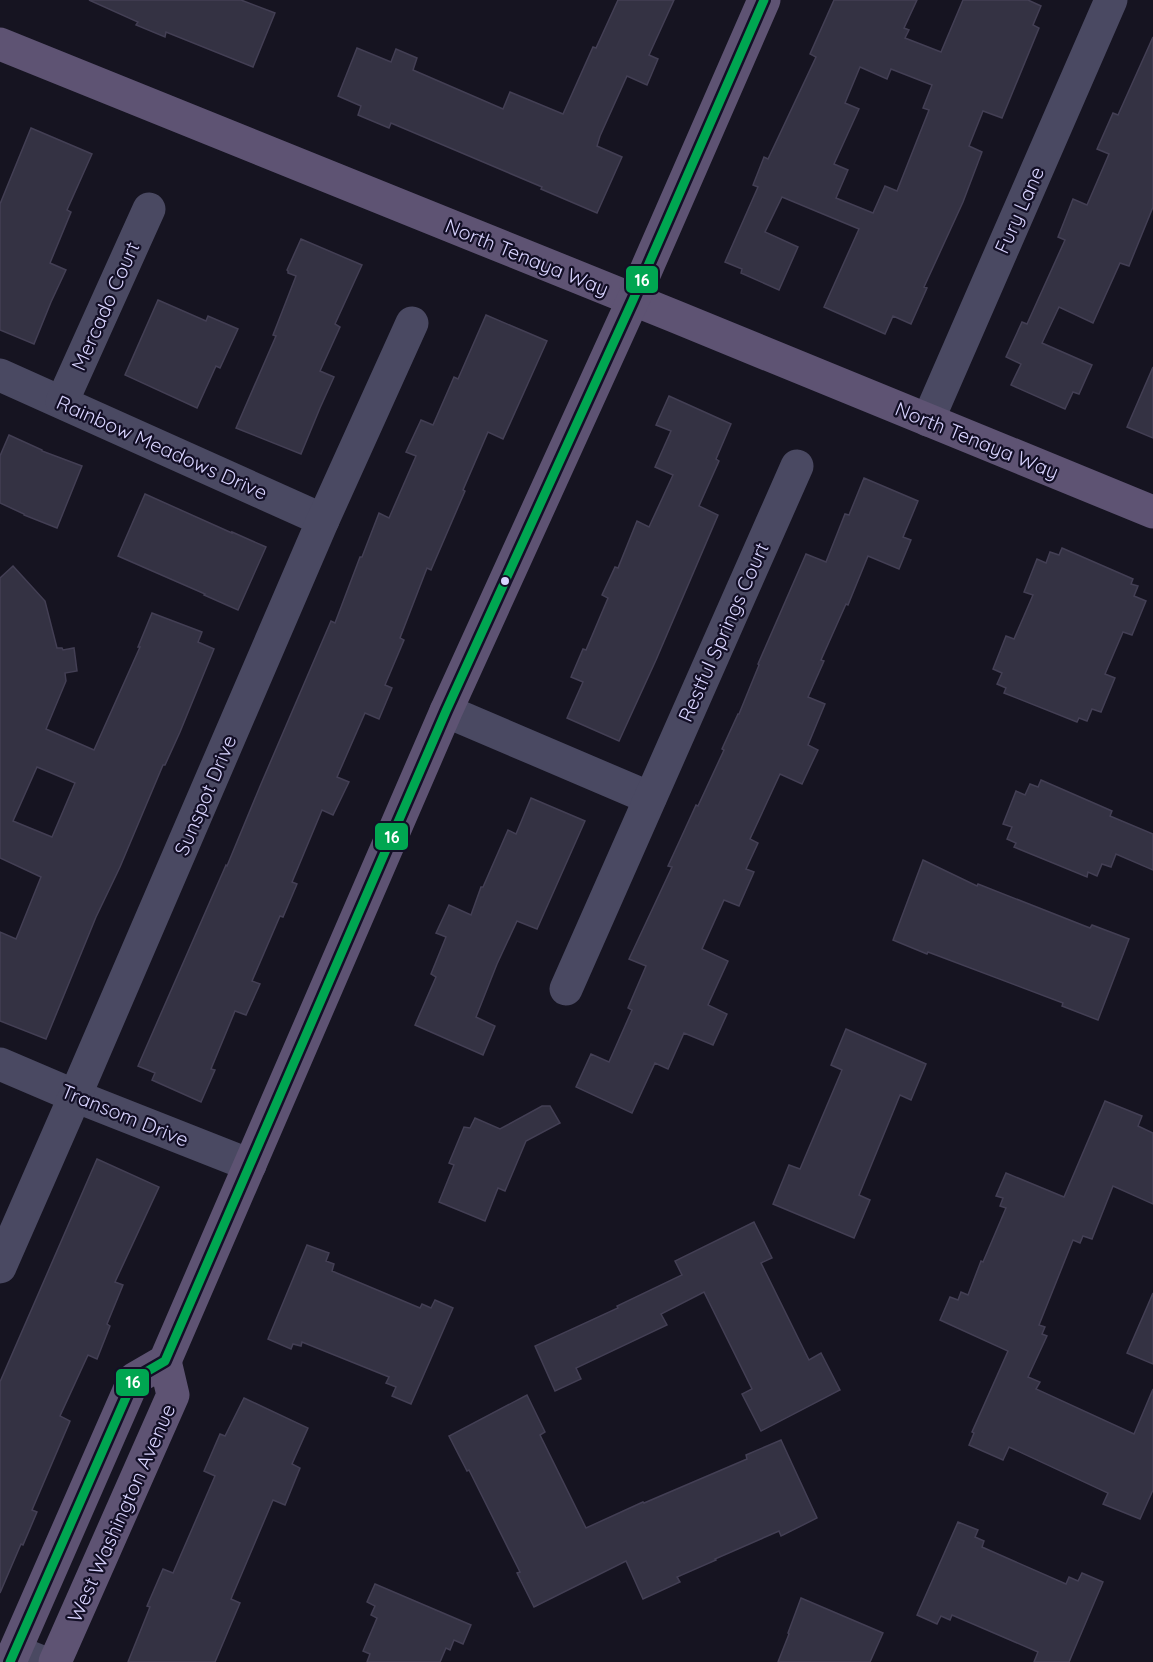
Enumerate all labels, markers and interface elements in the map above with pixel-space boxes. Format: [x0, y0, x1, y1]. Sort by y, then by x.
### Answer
street label: Fury Lane [989, 163, 1049, 257]
street label: North Tenaya Way [442, 213, 612, 301]
street label: Mercado Court [65, 238, 145, 374]
line badge: 16 [625, 265, 659, 294]
text: 16 [634, 270, 650, 290]
street label: Rainbow Meadows Drive [53, 389, 271, 505]
street label: North Tenaya Way [892, 396, 1062, 484]
street label: Restful Springs Court [672, 538, 774, 726]
unlabelled marker [499, 575, 511, 587]
street label: Sunspot Drive [168, 731, 242, 859]
line badge: 16 [374, 822, 409, 851]
text: 16 [384, 827, 400, 847]
street label: Transom Drive [58, 1078, 192, 1152]
line badge: 16 [115, 1368, 150, 1397]
text: 16 [125, 1372, 141, 1392]
street label: West Washington Avenue [61, 1400, 181, 1626]

